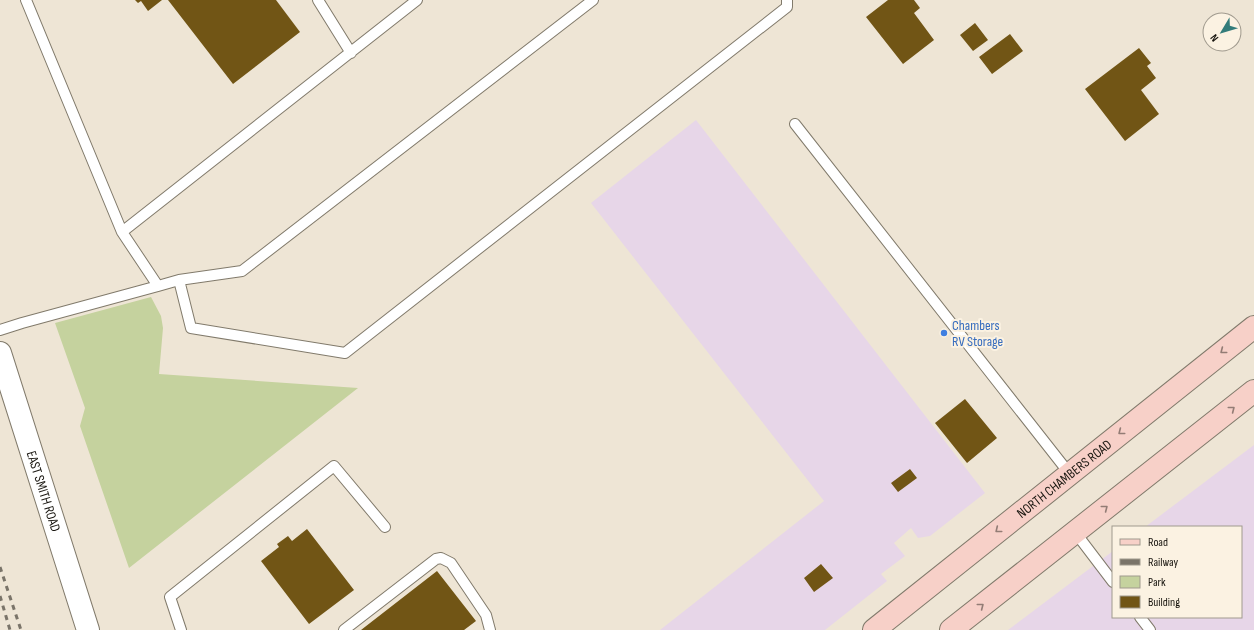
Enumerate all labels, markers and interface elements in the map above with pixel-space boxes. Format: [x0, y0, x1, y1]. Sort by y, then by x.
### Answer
north arrow [1202, 12, 1242, 52]
text: N [1208, 31, 1221, 44]
place label: Chambers RV Storage [952, 317, 1003, 350]
marker: Chambers RV Storage [939, 328, 949, 338]
one-way arrow [1221, 346, 1228, 353]
one-way arrow [1227, 407, 1234, 414]
one-way arrow [1119, 427, 1126, 434]
street label: NORTH CHAMBERS ROAD [1013, 436, 1115, 522]
street label: EAST SMITH ROAD [23, 449, 64, 534]
one-way arrow [1101, 506, 1108, 513]
one-way arrow [995, 526, 1002, 533]
legend [1112, 526, 1242, 618]
text: Road [1148, 535, 1168, 550]
text: Railway [1148, 555, 1179, 570]
text: Park [1148, 575, 1166, 590]
text: Building [1148, 595, 1180, 610]
one-way arrow [977, 604, 984, 611]

